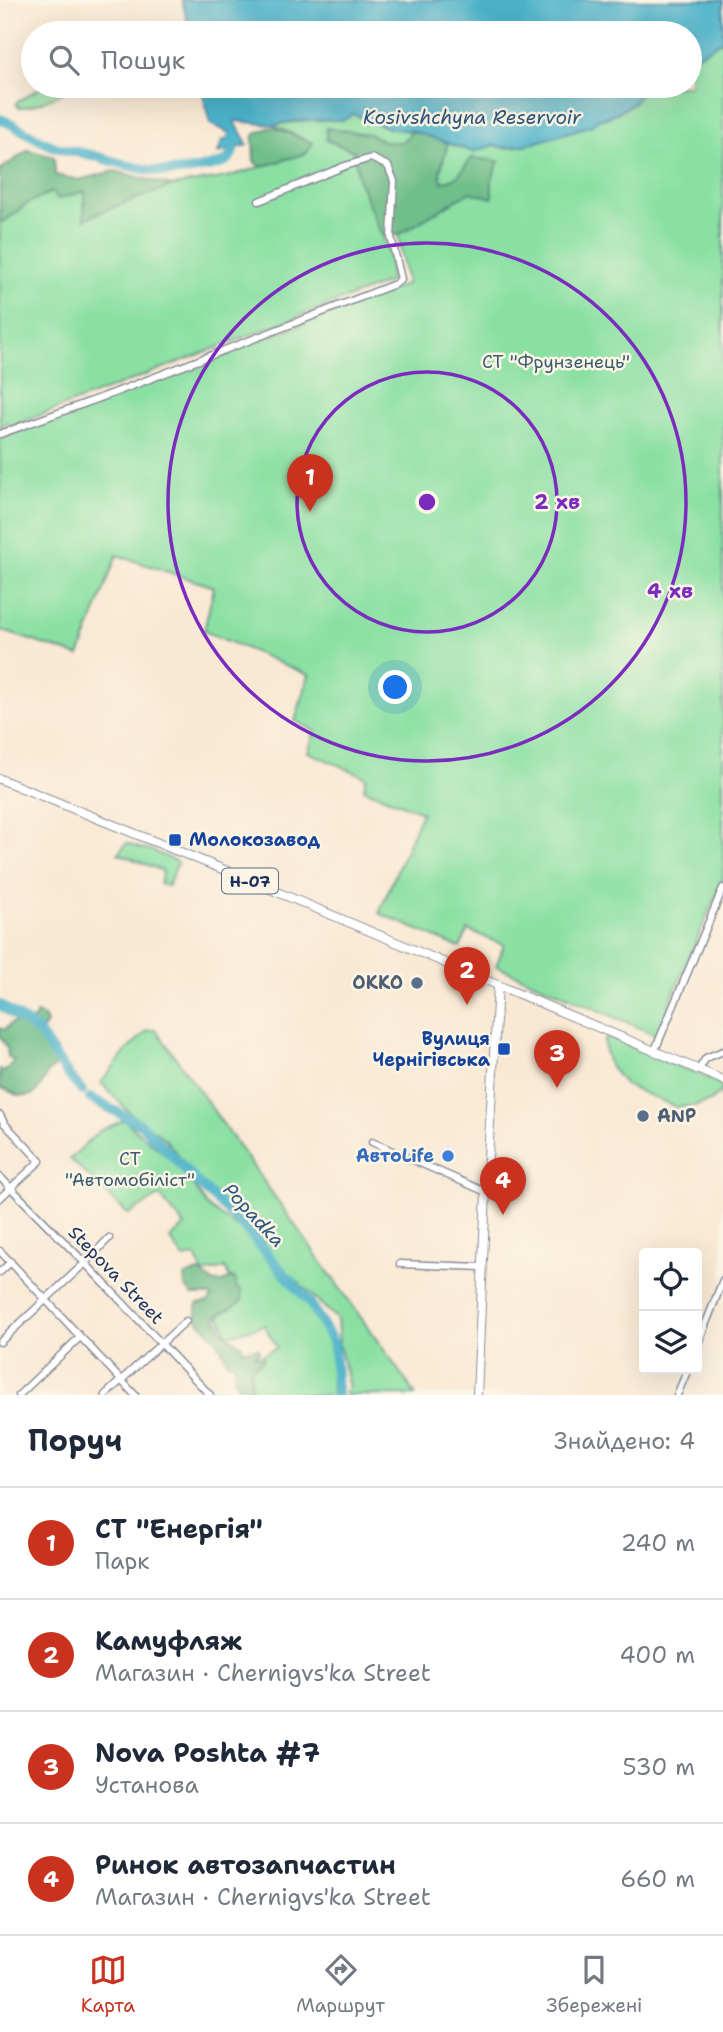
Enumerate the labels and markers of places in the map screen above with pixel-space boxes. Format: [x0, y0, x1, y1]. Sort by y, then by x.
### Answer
pin: 1 [287, 454, 333, 512]
centre of rings [415, 490, 439, 514]
place label: Молокозавод [189, 828, 320, 852]
marker: Молокозавод [167, 832, 183, 848]
pin: 2 [444, 947, 490, 1005]
place label: ОККО [352, 971, 403, 995]
marker: ОККО [409, 975, 425, 991]
place label: Вулиця Чернігівська [373, 1027, 491, 1072]
pin: 3 [534, 1030, 580, 1088]
marker: Вулиця Чернігівська [496, 1041, 512, 1057]
place label: ANP [657, 1104, 696, 1128]
marker: ANP [635, 1108, 651, 1124]
place label: АвтоLife [356, 1144, 434, 1168]
marker: АвтоLife [440, 1148, 456, 1164]
pin: 4 [480, 1157, 526, 1215]

